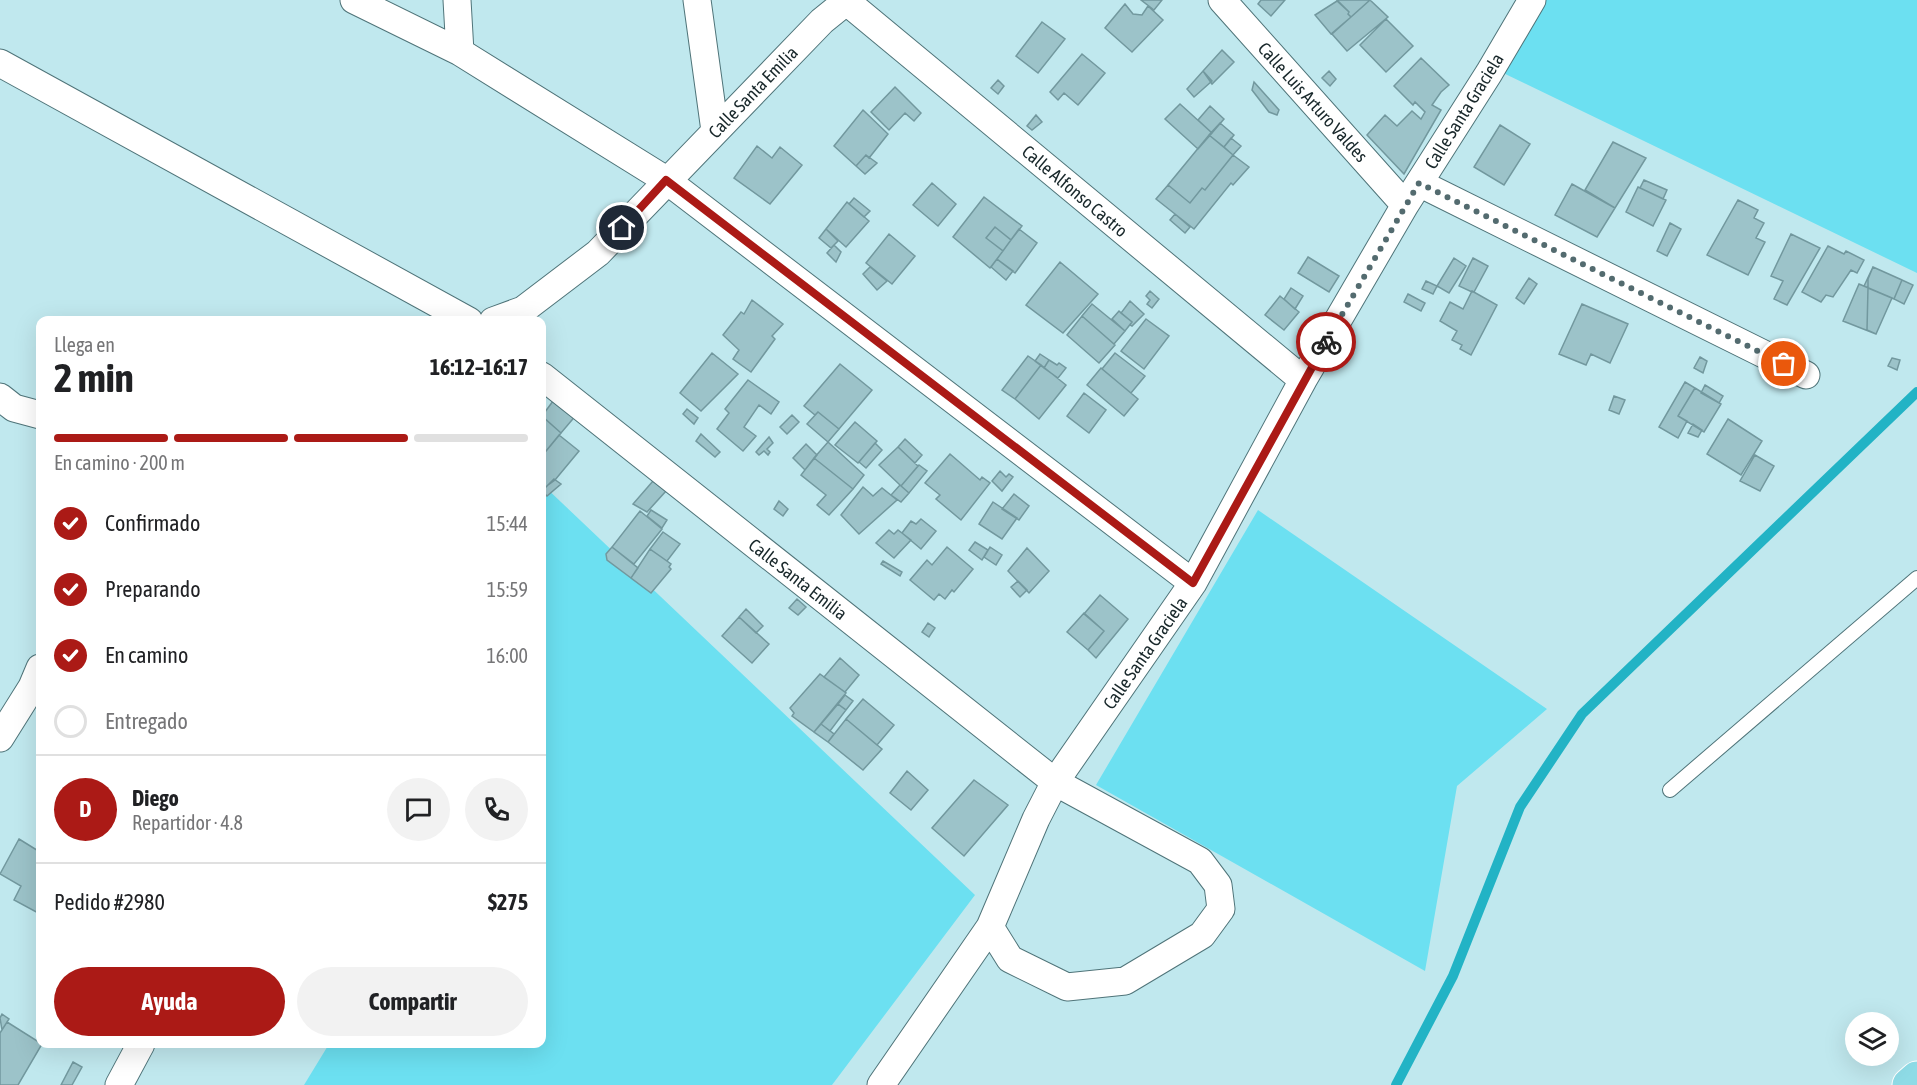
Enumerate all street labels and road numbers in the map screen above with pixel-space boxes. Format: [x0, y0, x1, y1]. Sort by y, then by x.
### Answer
street label: Calle Luis Arturo Valdes [1254, 38, 1372, 166]
street label: Calle Santa Emilia [704, 42, 802, 142]
street label: Calle Santa Graciela [1420, 49, 1508, 173]
street label: Calle Alfonso Castro [1018, 141, 1132, 241]
street label: Calle Santa Emilia [745, 534, 851, 624]
street label: Calle Santa Graciela [1099, 593, 1191, 713]

